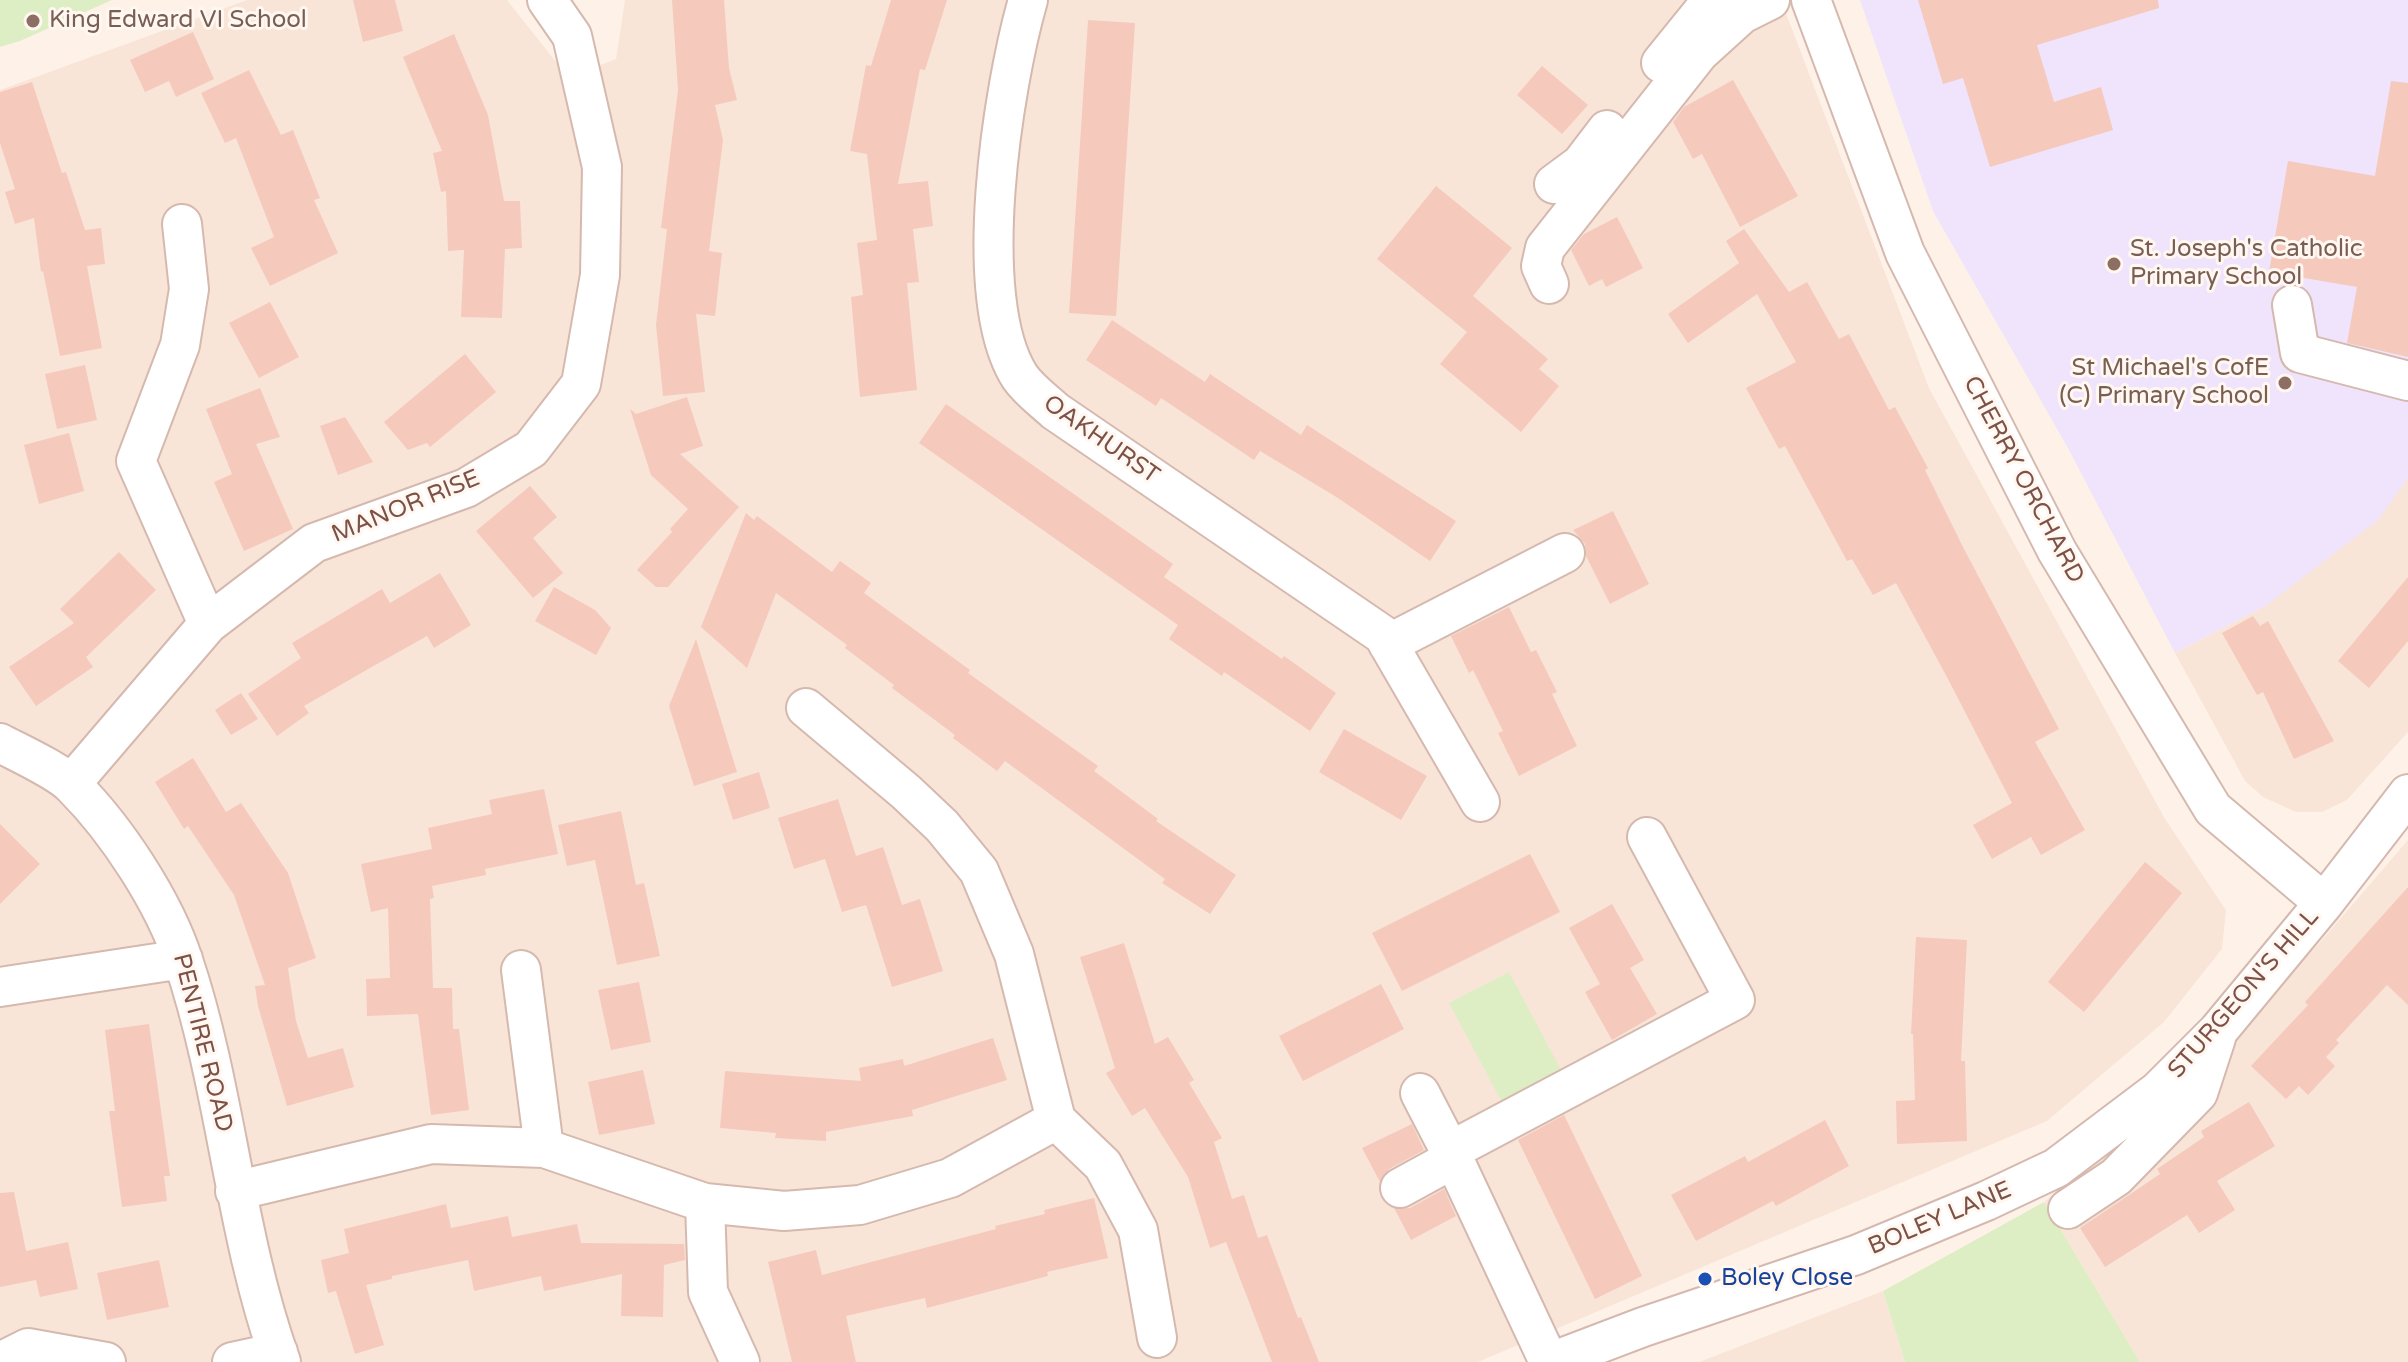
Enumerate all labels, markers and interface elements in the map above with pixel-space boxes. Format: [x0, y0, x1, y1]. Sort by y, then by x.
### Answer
place label: King Edward VI School [49, 7, 307, 35]
marker: King Edward VI School [24, 12, 42, 30]
place label: St. Joseph's Catholic Primary School [2130, 236, 2363, 292]
marker: St. Joseph's Catholic Primary School [2105, 255, 2123, 273]
place label: St Michael's CofE (C) Primary School [2059, 355, 2269, 411]
street label: CHERRY ORCHARD [1956, 372, 2090, 588]
marker: St Michael's CofE (C) Primary School [2276, 374, 2294, 392]
street label: OAKHURST [1037, 389, 1165, 491]
street label: MANOR RISE [328, 464, 484, 550]
street label: STURGEON'S HILL [2163, 903, 2325, 1085]
street label: PENTIRE ROAD [166, 951, 238, 1135]
street label: BOLEY LANE [1864, 1176, 2016, 1262]
place label: Boley Close [1721, 1265, 1853, 1293]
marker: Boley Close [1696, 1270, 1714, 1288]

